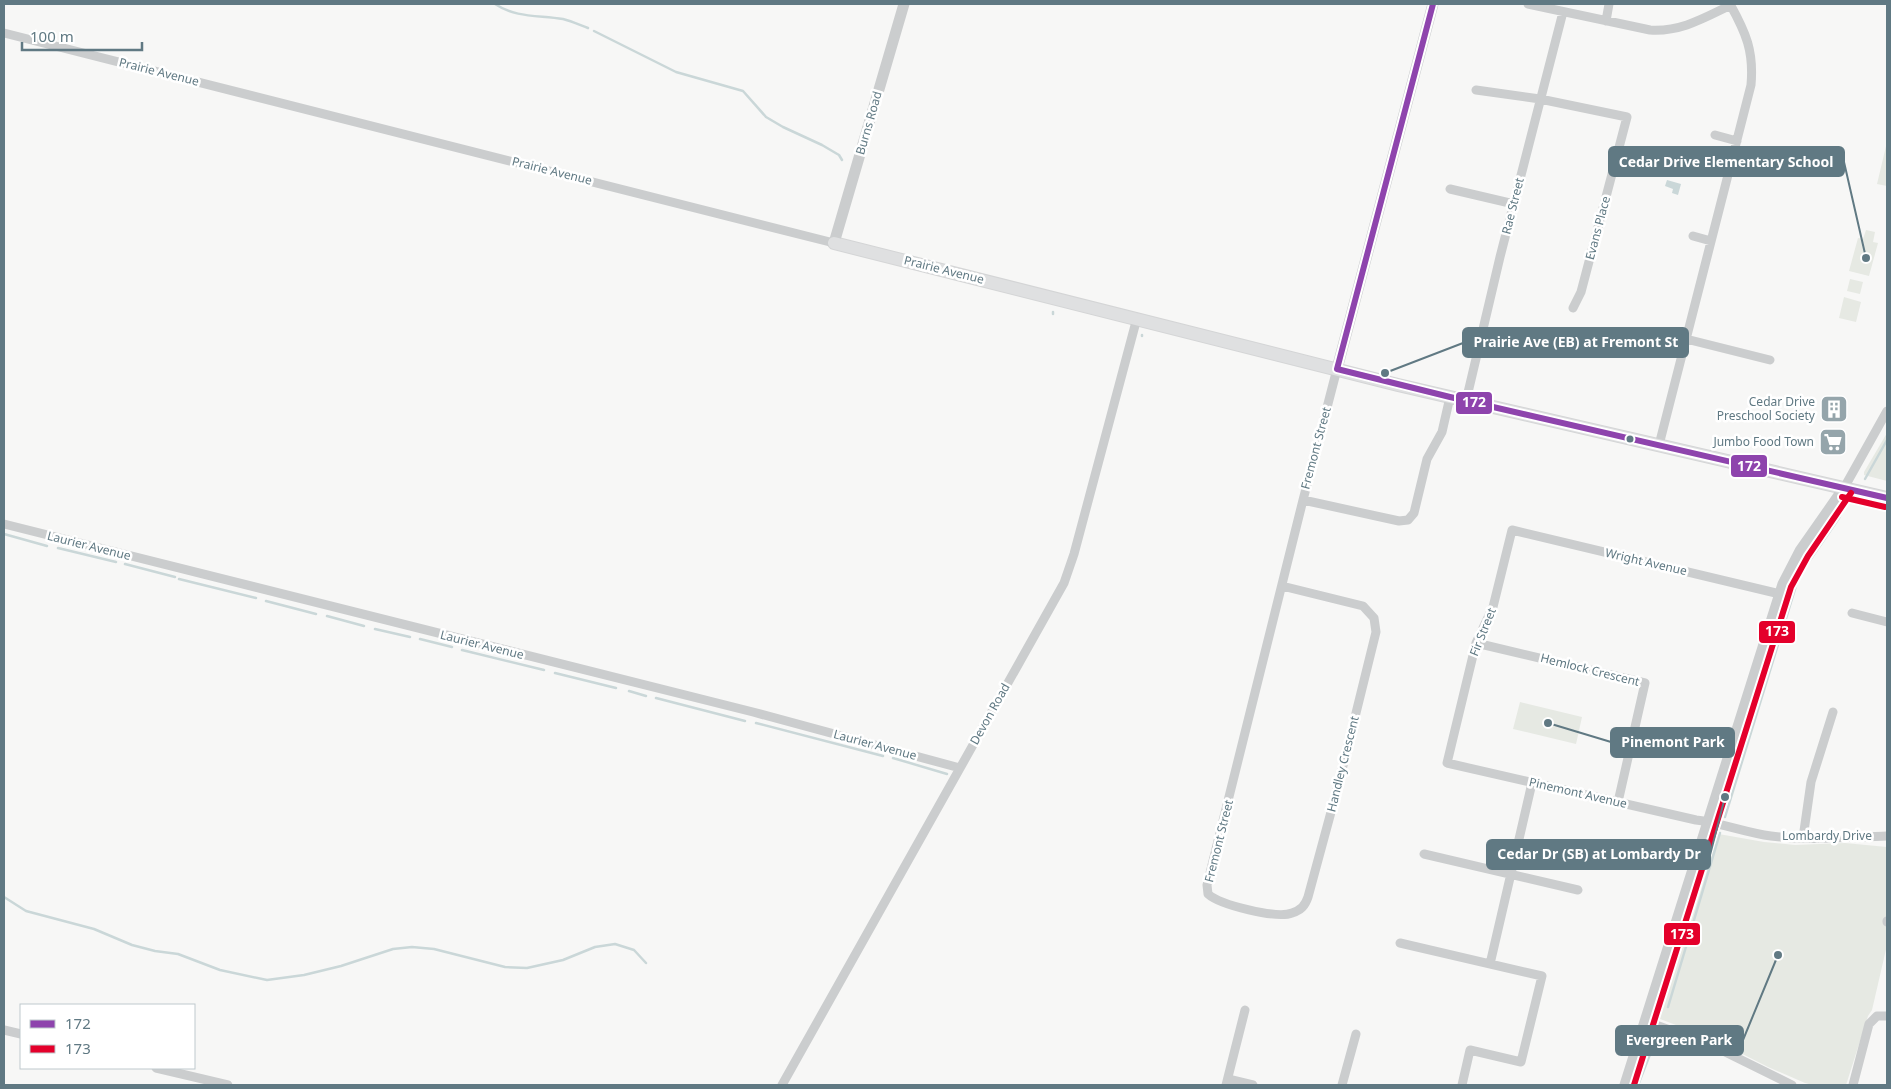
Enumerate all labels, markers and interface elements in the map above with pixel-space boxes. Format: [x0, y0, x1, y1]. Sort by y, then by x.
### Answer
scale bar [22, 20, 142, 52]
text: 100 m [30, 26, 74, 46]
street label: Prairie Avenue [117, 53, 201, 90]
street label: Burns Road [851, 89, 886, 157]
callout: Cedar Drive Elementary School [1609, 147, 1844, 176]
street label: Prairie Avenue [510, 152, 594, 189]
text: Cedar Drive Elementary School [1619, 152, 1833, 171]
street label: Rae Street [1497, 175, 1528, 236]
street label: Evans Place [1581, 194, 1614, 262]
street label: Prairie Avenue [902, 251, 986, 288]
callout: Prairie Ave (EB) at Fremont St [1463, 328, 1688, 357]
text: Prairie Ave (EB) at Fremont St [1474, 332, 1678, 351]
line badge: 172 [1455, 391, 1493, 415]
text: 172 [1462, 392, 1486, 411]
place label: Cedar Drive Preschool Society [1717, 393, 1816, 424]
building icon: Cedar Drive Preschool Society [1819, 394, 1849, 424]
street label: Fremont Street [1296, 404, 1335, 491]
supermarket icon: Jumbo Food Town [1818, 427, 1848, 457]
place label: Jumbo Food Town [1712, 433, 1814, 450]
unlabelled marker [1625, 434, 1635, 444]
line badge: 172 [1730, 454, 1768, 478]
text: 172 [1737, 456, 1761, 475]
street label: Laurier Avenue [46, 527, 133, 564]
street label: Wright Avenue [1604, 544, 1689, 579]
street label: Fir Street [1465, 604, 1500, 659]
line badge: 173 [1758, 620, 1796, 644]
text: 173 [1765, 621, 1789, 640]
street label: Laurier Avenue [439, 626, 526, 663]
street label: Hemlock Crescent [1539, 649, 1642, 690]
street label: Devon Road [966, 680, 1013, 748]
street label: Handley Crescent [1322, 713, 1363, 814]
street label: Laurier Avenue [832, 725, 919, 764]
callout: Pinemont Park [1611, 728, 1734, 757]
text: Pinemont Park [1621, 732, 1725, 751]
street label: Pinemont Avenue [1527, 773, 1629, 812]
street label: Fremont Street [1200, 797, 1237, 884]
street label: Lombardy Drive [1782, 827, 1872, 844]
callout: Cedar Dr (SB) at Lombardy Dr [1487, 840, 1710, 869]
text: Cedar Dr (SB) at Lombardy Dr [1497, 844, 1701, 863]
line badge: 173 [1663, 922, 1701, 946]
text: 173 [1670, 924, 1694, 943]
legend [20, 1004, 195, 1069]
text: 172 [65, 1013, 91, 1033]
callout: Evergreen Park [1616, 1026, 1743, 1055]
text: Evergreen Park [1626, 1030, 1733, 1049]
text: 173 [65, 1038, 91, 1058]

